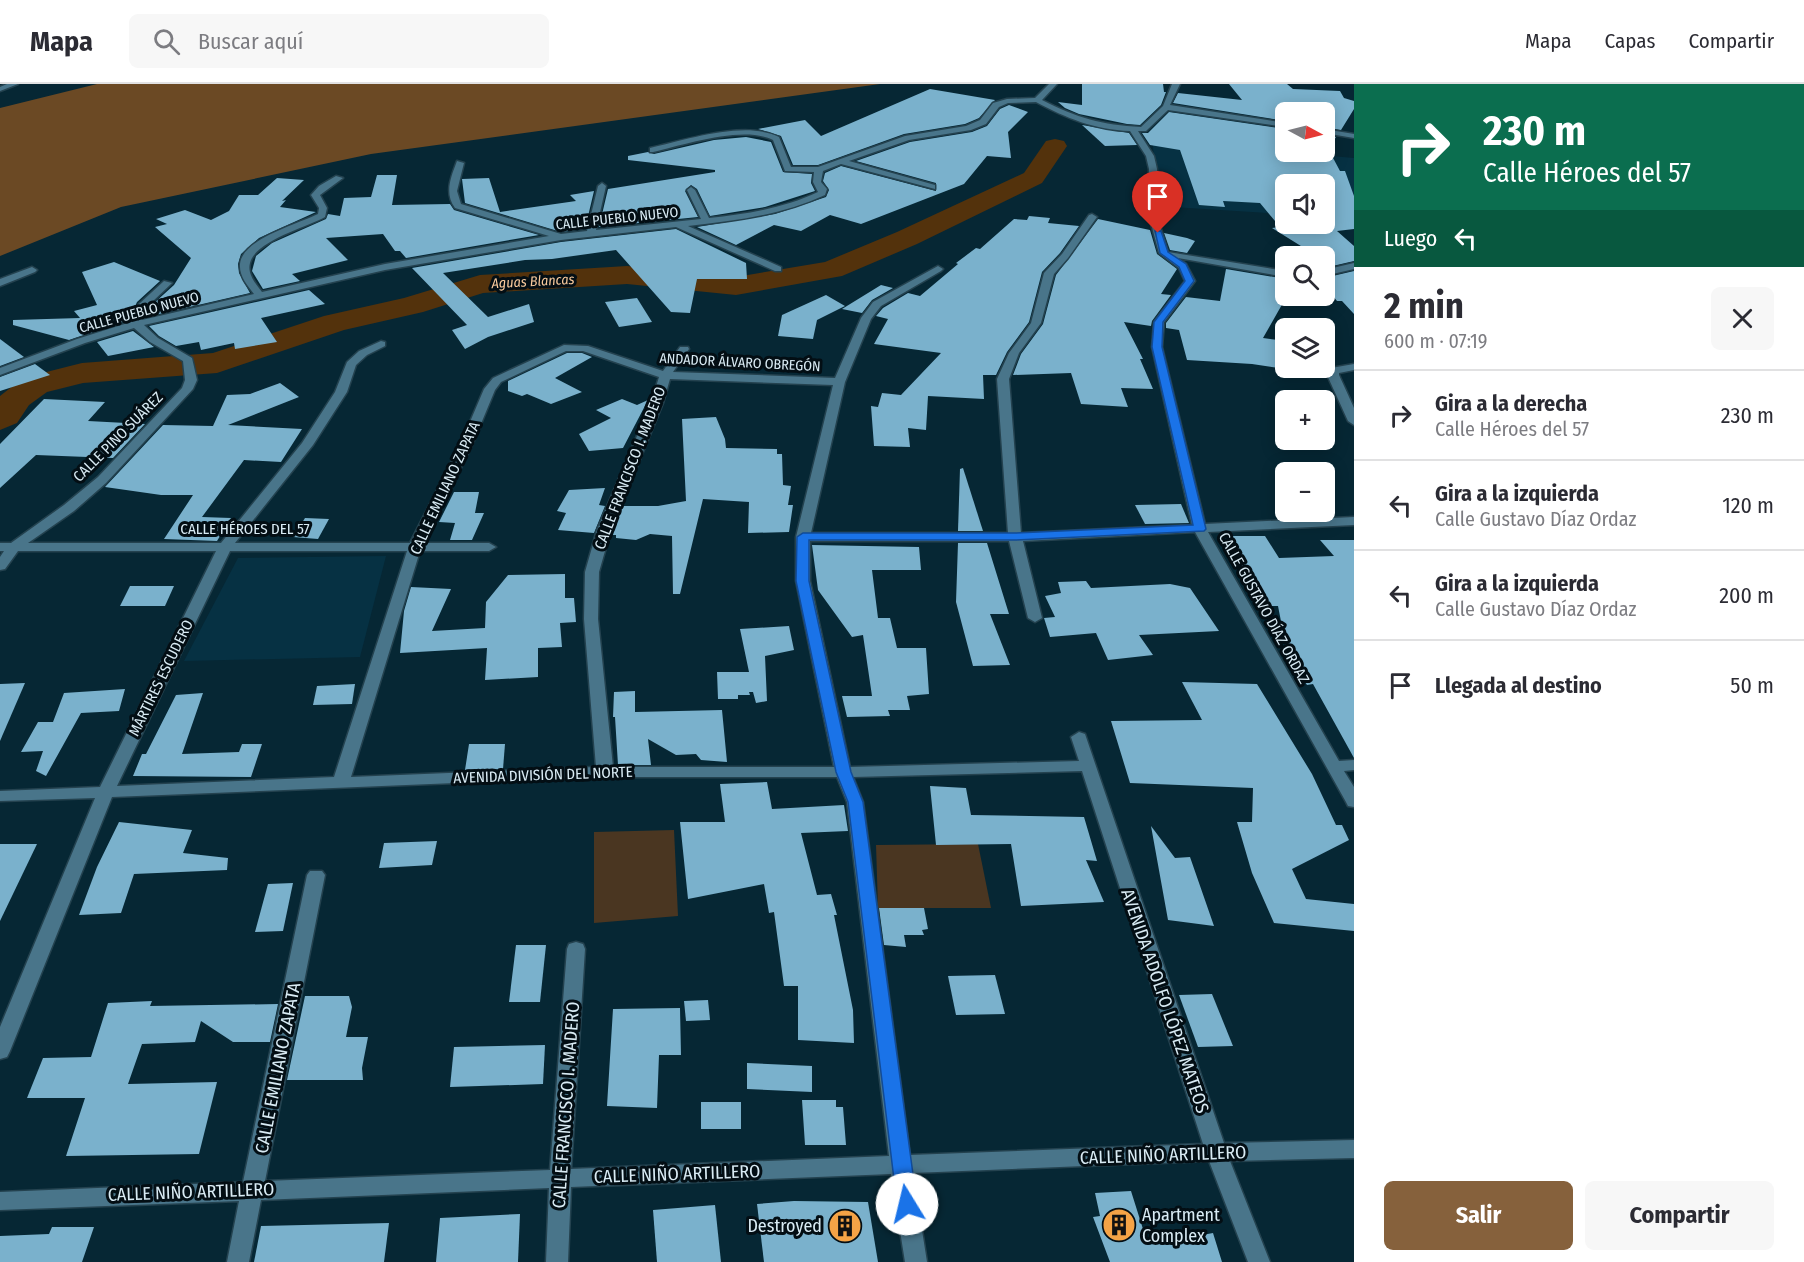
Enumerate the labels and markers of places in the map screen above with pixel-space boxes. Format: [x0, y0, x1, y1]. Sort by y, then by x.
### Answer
pin [1132, 171, 1183, 233]
place label: Apartment Complex [1142, 1204, 1220, 1247]
building icon: Apartment Complex [1101, 1207, 1137, 1243]
building icon: Destroyed [827, 1208, 863, 1244]
place label: Destroyed [747, 1215, 822, 1237]

